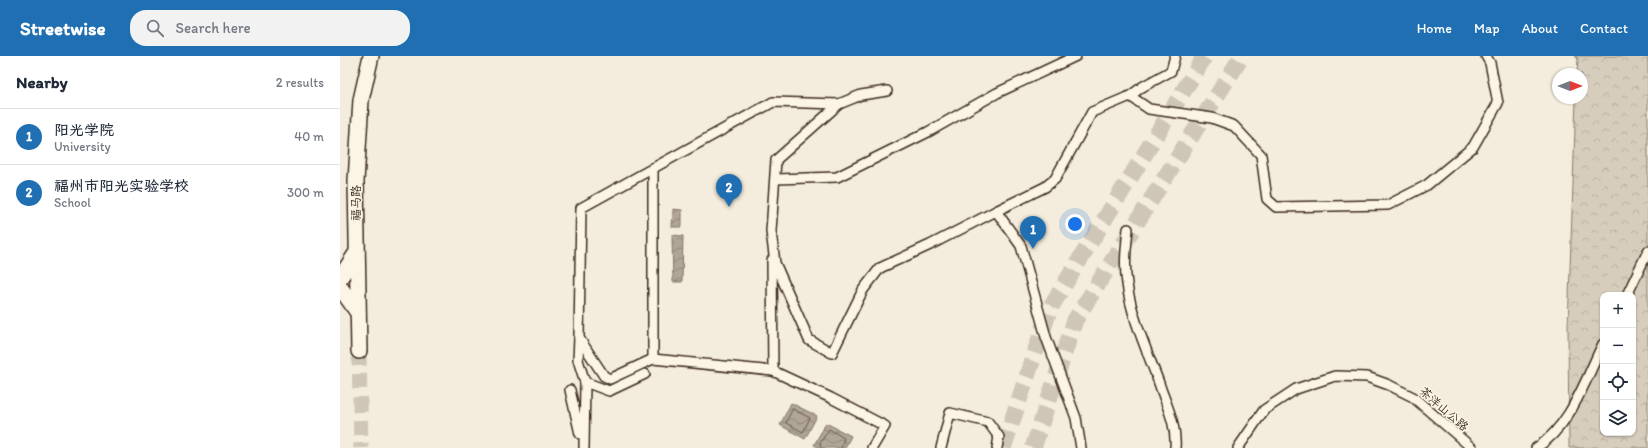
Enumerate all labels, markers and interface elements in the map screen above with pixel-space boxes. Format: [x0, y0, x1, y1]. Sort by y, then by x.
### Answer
search box [130, 10, 410, 46]
text: Streetwise [20, 17, 106, 40]
icon: search [144, 17, 166, 39]
text: Search here [176, 19, 251, 37]
text: Home [1417, 20, 1452, 37]
text: Map [1474, 20, 1500, 37]
text: About [1522, 20, 1558, 37]
text: Contact [1580, 20, 1628, 37]
north arrow [1552, 68, 1588, 104]
text: Nearby [16, 72, 68, 92]
text: 2 results [276, 75, 324, 90]
text: 阳光学院 [54, 121, 114, 139]
text: 1 [26, 129, 32, 144]
text: 40 m [294, 129, 324, 144]
text: University [54, 139, 111, 154]
pin: 2 [716, 174, 742, 207]
text: 福州市阳光实验学校 [54, 177, 189, 195]
text: 2 [26, 185, 32, 200]
text: 300 m [287, 185, 324, 200]
street label: 福马路 [349, 185, 363, 221]
text: School [54, 195, 91, 210]
your location [1065, 214, 1085, 234]
pin: 1 [1020, 216, 1046, 249]
map controls [1600, 292, 1636, 436]
button: + [1600, 292, 1636, 328]
button: − [1600, 328, 1636, 364]
button: locate [1600, 364, 1636, 400]
street label: 茶洋山公路 [1417, 384, 1471, 434]
button: layers [1600, 400, 1636, 436]

